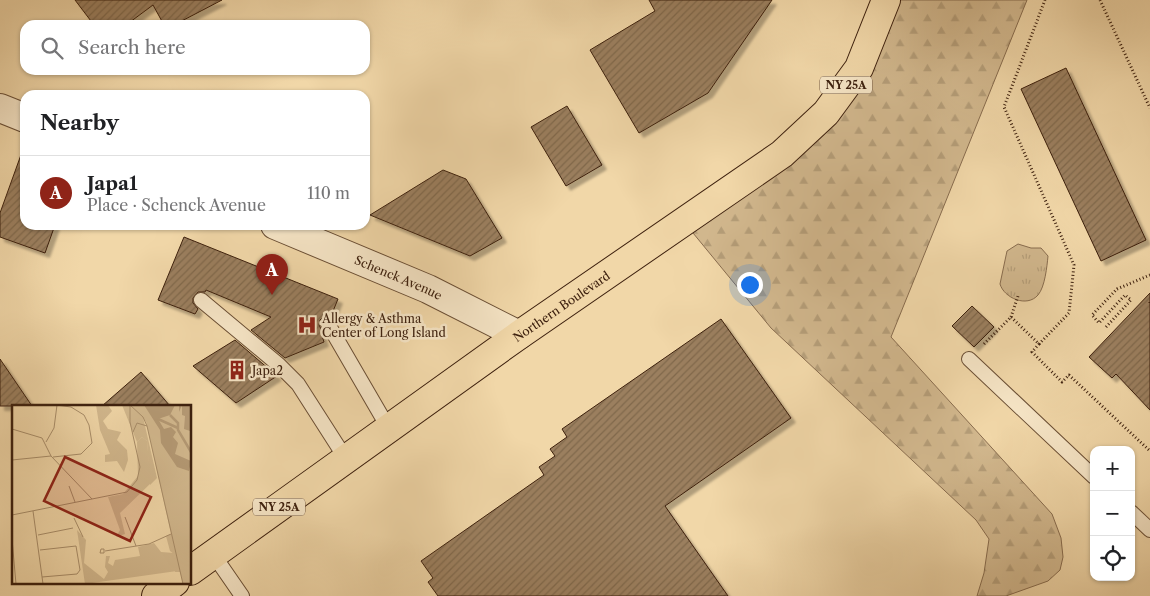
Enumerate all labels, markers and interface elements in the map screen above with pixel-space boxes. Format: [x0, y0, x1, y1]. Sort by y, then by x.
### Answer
search box [20, 20, 370, 75]
icon: search [38, 34, 66, 62]
text: Search here [78, 36, 186, 59]
road number: NY 25A [820, 76, 872, 94]
text: Nearby [40, 110, 119, 135]
text: Japa1 [87, 172, 138, 195]
text: A [50, 183, 62, 203]
text: 110 m [307, 183, 350, 203]
text: Place · Schenck Avenue [87, 195, 266, 215]
street label: Schenck Avenue [352, 252, 445, 303]
pin: A [256, 254, 288, 295]
street label: Northern Boulevard [510, 267, 613, 345]
your location [737, 272, 763, 298]
place label: Allergy & Asthma Center of Long Island [321, 311, 447, 340]
hospital icon: Allergy & Asthma Center of Long Island [296, 314, 318, 336]
building icon: Japa2 [226, 359, 248, 381]
place label: Japa2 [250, 363, 283, 378]
inset map [12, 405, 191, 584]
map controls [1090, 446, 1135, 581]
button: + [1090, 446, 1135, 491]
button: − [1090, 491, 1135, 536]
road number: NY 25A [253, 498, 305, 516]
button: locate [1090, 536, 1135, 581]

